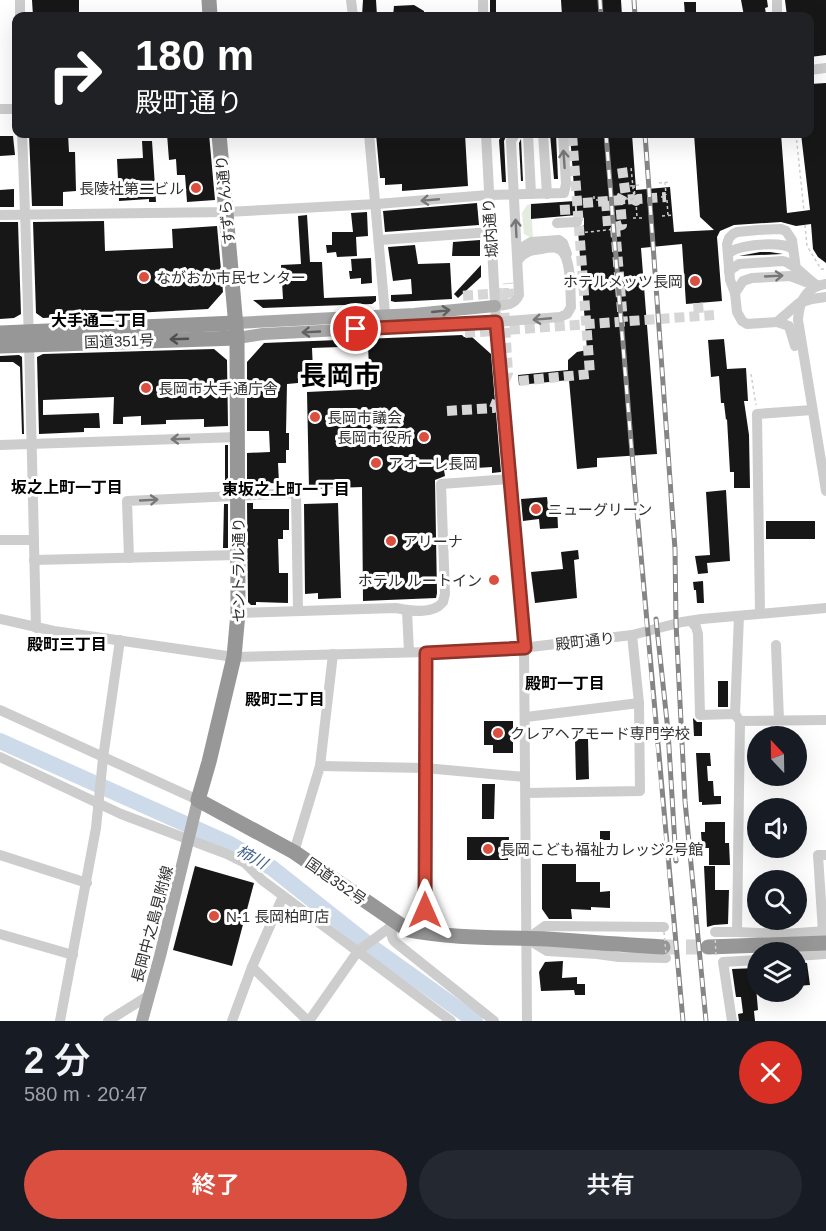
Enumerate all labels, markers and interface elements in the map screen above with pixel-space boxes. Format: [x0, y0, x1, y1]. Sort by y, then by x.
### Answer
text: 180 m [135, 32, 254, 79]
icon: right [36, 36, 114, 114]
text: 殿町通り [135, 88, 243, 118]
one-way arrow [559, 149, 570, 169]
street label: すずらん通り [213, 154, 237, 246]
place label: 長陵社第二ビル [79, 180, 184, 197]
marker: 長陵社第二ビル [189, 181, 203, 195]
one-way arrow [420, 194, 440, 205]
street label: 城内通り [479, 197, 501, 259]
one-way arrow [511, 218, 522, 238]
place label: ながおか市民センター [156, 269, 306, 286]
marker: ながおか市民センター [137, 270, 151, 284]
one-way arrow [763, 271, 783, 282]
place label: ホテルメッツ長岡 [563, 273, 683, 290]
marker: ホテルメッツ長岡 [688, 274, 702, 288]
pin [330, 303, 381, 354]
one-way arrow [431, 305, 451, 316]
district label: 大手通二丁目 [51, 312, 147, 329]
icon: arrive [339, 312, 372, 345]
one-way arrow [532, 314, 552, 325]
one-way arrow [302, 326, 322, 337]
street label: 国道351号 [84, 331, 154, 351]
one-way arrow [169, 334, 189, 345]
district label: 長岡市 [300, 361, 381, 391]
place label: 長岡市大手通庁舎 [158, 380, 278, 397]
marker: 長岡市大手通庁舎 [139, 381, 153, 395]
place label: 長岡市議会 [327, 409, 402, 426]
marker: 長岡市議会 [308, 410, 322, 424]
place label: 長岡市役所 [337, 429, 412, 446]
marker: 長岡市役所 [417, 430, 431, 444]
one-way arrow [170, 433, 190, 444]
place label: アオーレ長岡 [388, 455, 478, 472]
marker: アオーレ長岡 [369, 456, 383, 470]
district label: 坂之上町一丁目 [11, 479, 123, 496]
district label: 東坂之上町一丁目 [222, 481, 350, 498]
one-way arrow [139, 494, 159, 505]
place label: ニューグリーン [548, 501, 652, 518]
marker: ニューグリーン [529, 502, 543, 516]
street label: セントラル通り [230, 517, 247, 623]
place label: アリーナ [403, 533, 463, 550]
marker: アリーナ [384, 534, 398, 548]
place label: ホテル ルートイン [358, 572, 482, 589]
marker: ホテル ルートイン [487, 573, 501, 587]
street label: 殿町通り [554, 629, 616, 653]
district label: 殿町三丁目 [27, 636, 107, 653]
district label: 殿町一丁目 [525, 675, 605, 692]
district label: 殿町二丁目 [245, 691, 325, 708]
place label: クレアヘアモード専門学校 [510, 725, 690, 742]
marker: クレアヘアモード専門学校 [491, 726, 505, 740]
north arrow [747, 726, 807, 786]
map controls [747, 726, 807, 1002]
button: sound [747, 798, 807, 858]
place label: 長岡こども福祉カレッジ2号館 [500, 841, 703, 858]
water label: 柿川 [234, 842, 272, 873]
marker: 長岡こども福祉カレッジ2号館 [481, 842, 495, 856]
street label: 国道352号 [302, 854, 370, 908]
street label: 長岡中之島見附線 [128, 864, 176, 984]
button: search [747, 870, 807, 930]
position arrow [393, 878, 457, 942]
place label: N-1 長岡柏町店 [226, 908, 329, 925]
marker: N-1 長岡柏町店 [207, 909, 221, 923]
button: layers [747, 942, 807, 1002]
text: 2 分 [24, 1040, 90, 1081]
button: close [739, 1041, 802, 1104]
text: 580 m · 20:47 [24, 1083, 147, 1105]
button: 終了 [24, 1150, 407, 1219]
button: 共有 [419, 1150, 802, 1219]

